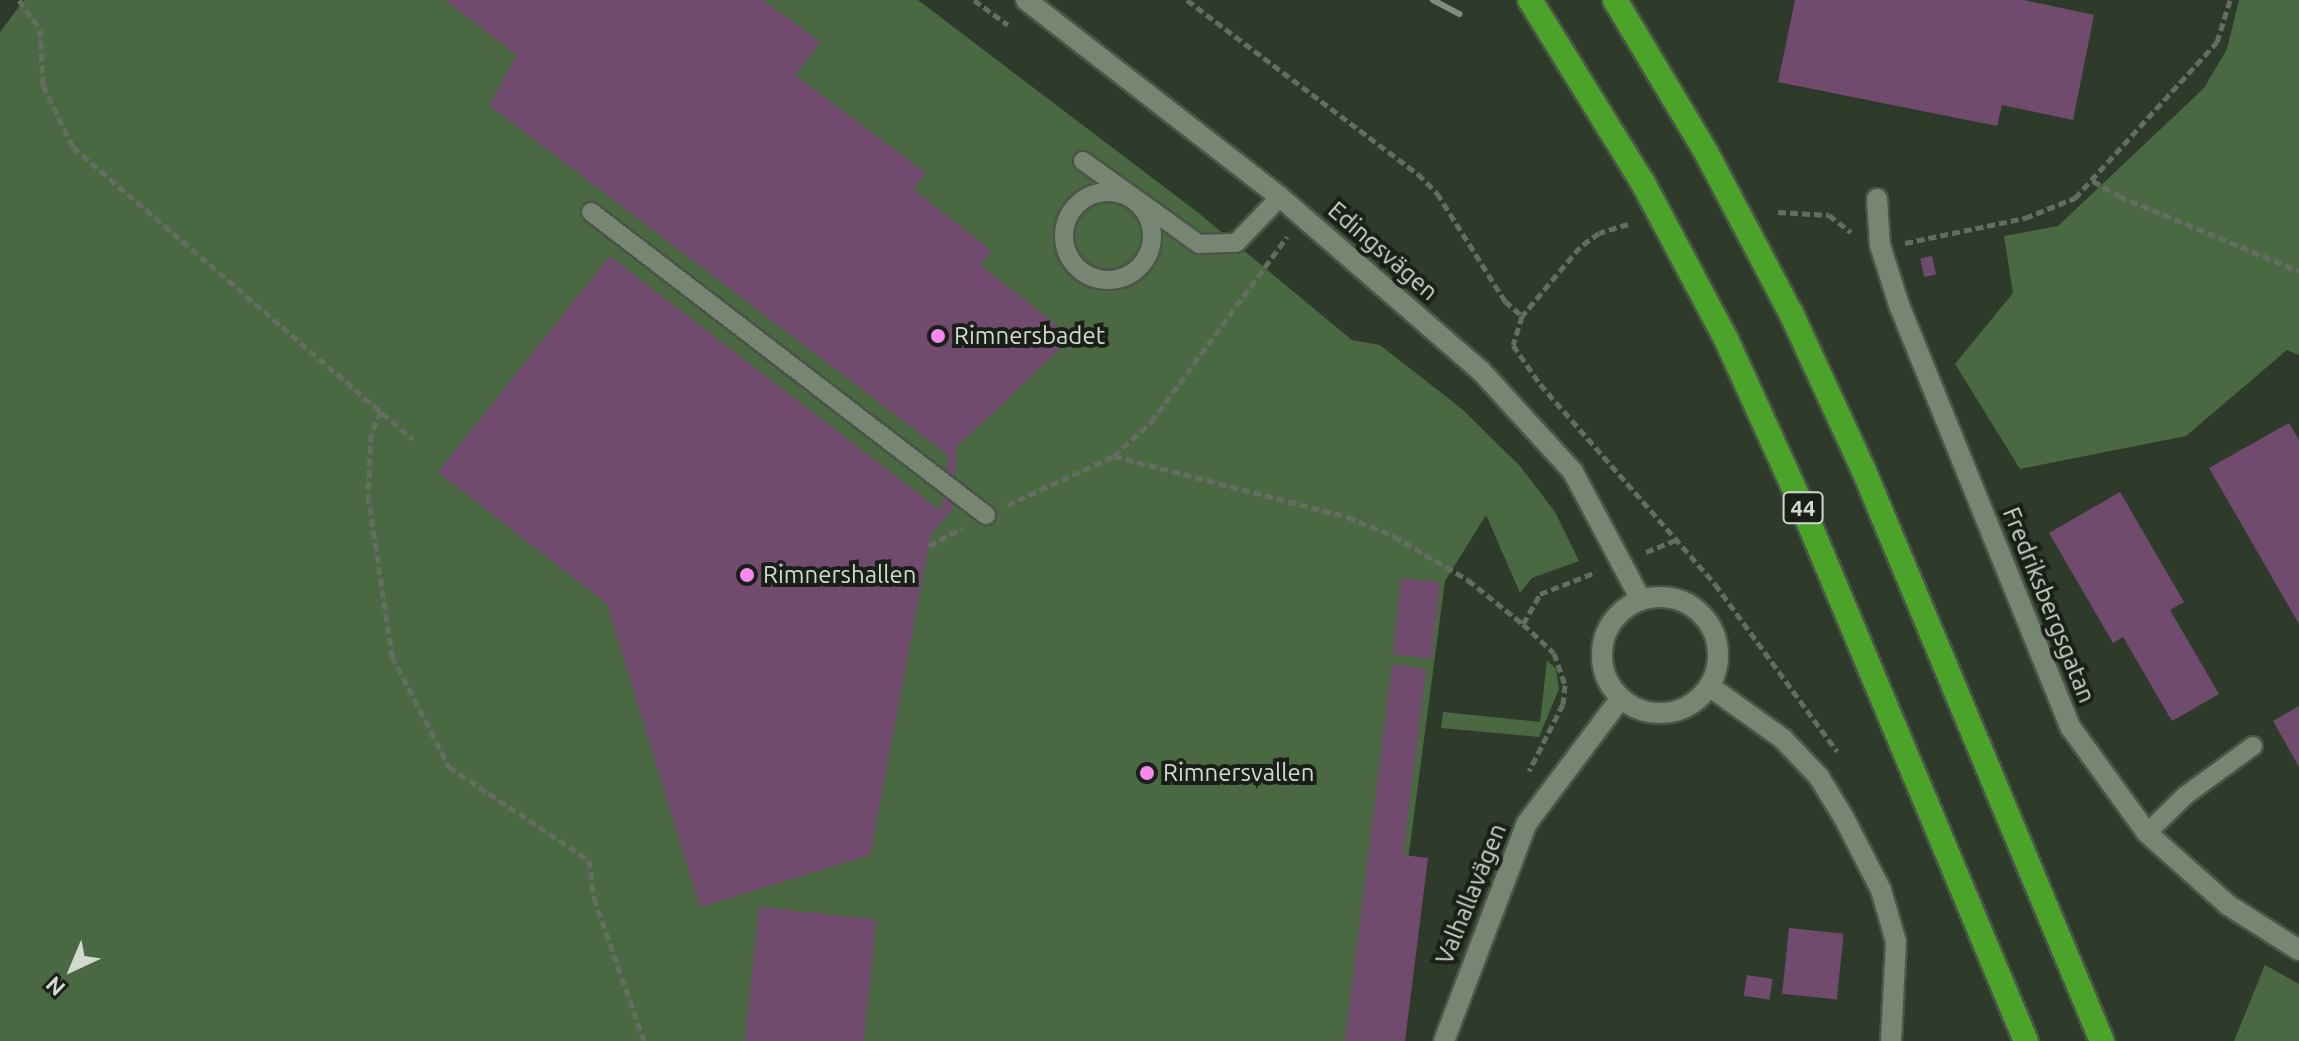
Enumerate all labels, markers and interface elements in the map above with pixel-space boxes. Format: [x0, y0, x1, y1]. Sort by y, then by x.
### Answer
street label: Edingsvägen [1322, 196, 1444, 306]
place label: Rimnersbadet [954, 322, 1105, 350]
marker: Rimnersbadet [929, 327, 947, 345]
road number: 44 [1781, 490, 1825, 526]
street label: Fredriksbergsgatan [1997, 503, 2101, 707]
place label: Rimnershallen [763, 561, 917, 589]
marker: Rimnershallen [738, 566, 756, 584]
place label: Rimnersvallen [1163, 759, 1315, 787]
marker: Rimnersvallen [1138, 764, 1156, 782]
street label: Valhallavägen [1430, 819, 1512, 969]
north arrow [32, 929, 112, 1009]
text: N [40, 972, 70, 1001]

